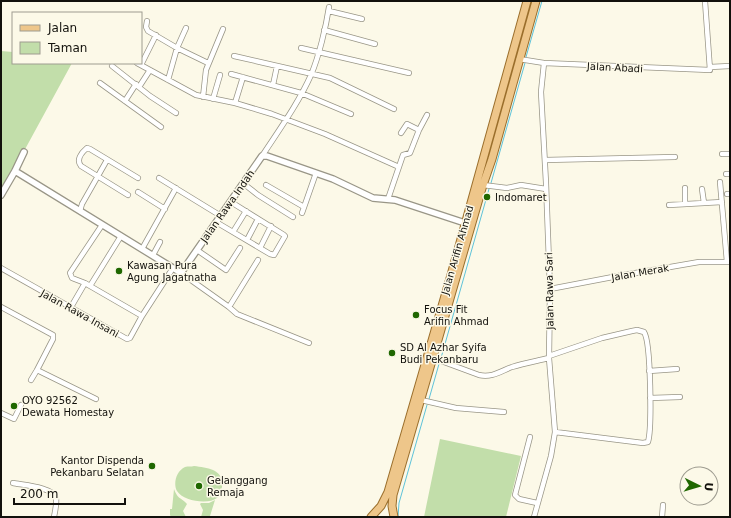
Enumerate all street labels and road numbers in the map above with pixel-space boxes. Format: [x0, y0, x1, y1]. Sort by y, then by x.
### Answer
street label: Jalan Abadi [586, 60, 643, 74]
street label: Jalan Rawa Indah [198, 168, 257, 245]
street label: Jalan Arifin Ahmad [439, 204, 476, 297]
street label: Jalan Rawa Sari [543, 252, 556, 331]
street label: Jalan Merak [609, 262, 670, 283]
street label: Jalan Rawa Insani [38, 287, 121, 339]

